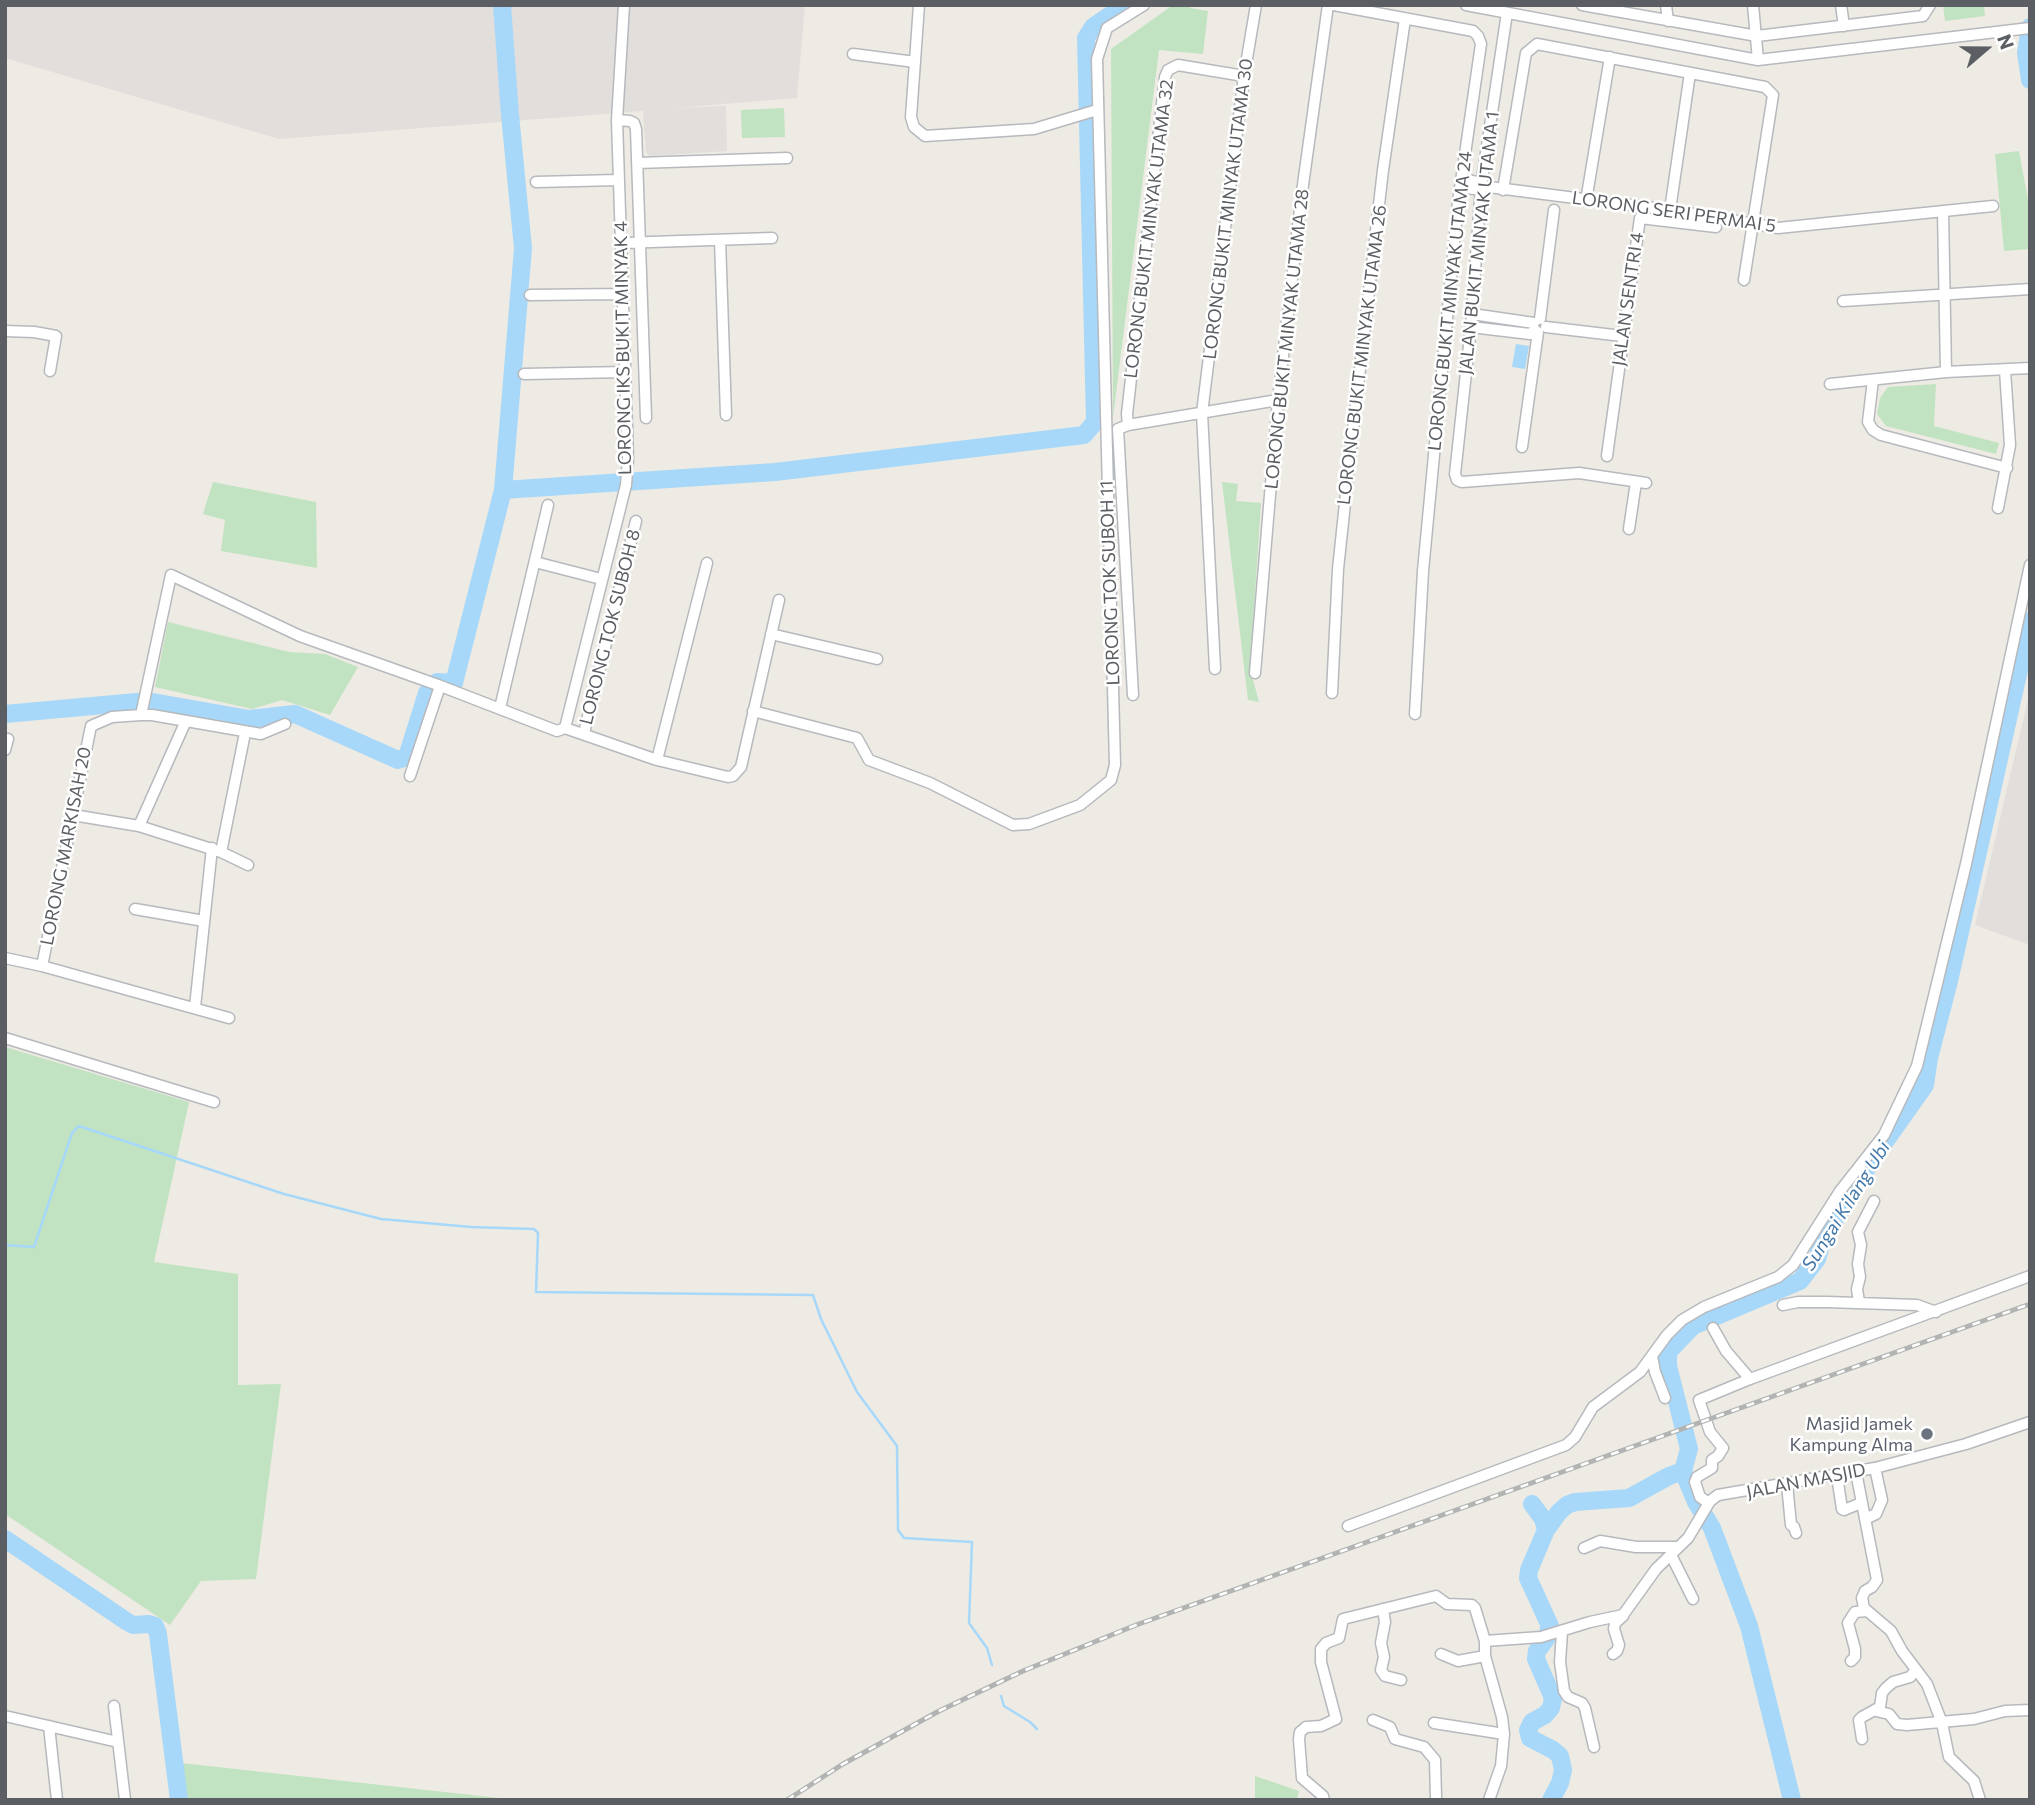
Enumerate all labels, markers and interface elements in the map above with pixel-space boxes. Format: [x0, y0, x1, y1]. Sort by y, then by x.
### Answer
north arrow [1951, 14, 2021, 84]
text: N [1993, 31, 2019, 52]
street label: LORONG BUKIT MINYAK UTAMA 30 [1199, 57, 1257, 361]
street label: LORONG BUKIT MINYAK UTAMA 32 [1120, 78, 1178, 380]
street label: JALAN BUKIT MINYAK UTAMA 1 [1454, 110, 1504, 376]
street label: LORONG BUKIT MINYAK UTAMA 24 [1424, 150, 1476, 452]
street label: LORONG SERI PERMAI 5 [1571, 187, 1777, 237]
street label: LORONG BUKIT MINYAK UTAMA 28 [1260, 188, 1314, 490]
street label: LORONG BUKIT MINYAK UTAMA 26 [1333, 204, 1391, 506]
street label: LORONG IKS BUKIT MINYAK 4 [610, 221, 636, 475]
street label: JALAN SENTRI 4 [1608, 231, 1648, 367]
street label: LORONG TOK SUBOH 11 [1096, 480, 1124, 686]
street label: LORONG TOK SUBOH 8 [575, 527, 645, 727]
street label: LORONG MARKISAH 20 [36, 745, 96, 947]
water label: Sungai Kilang Ubi [1797, 1137, 1895, 1275]
place label: Masjid Jamek Kampung Alma [1789, 1413, 1913, 1456]
marker: Masjid Jamek Kampung Alma [1919, 1426, 1935, 1442]
street label: JALAN MASJID [1744, 1459, 1868, 1503]

